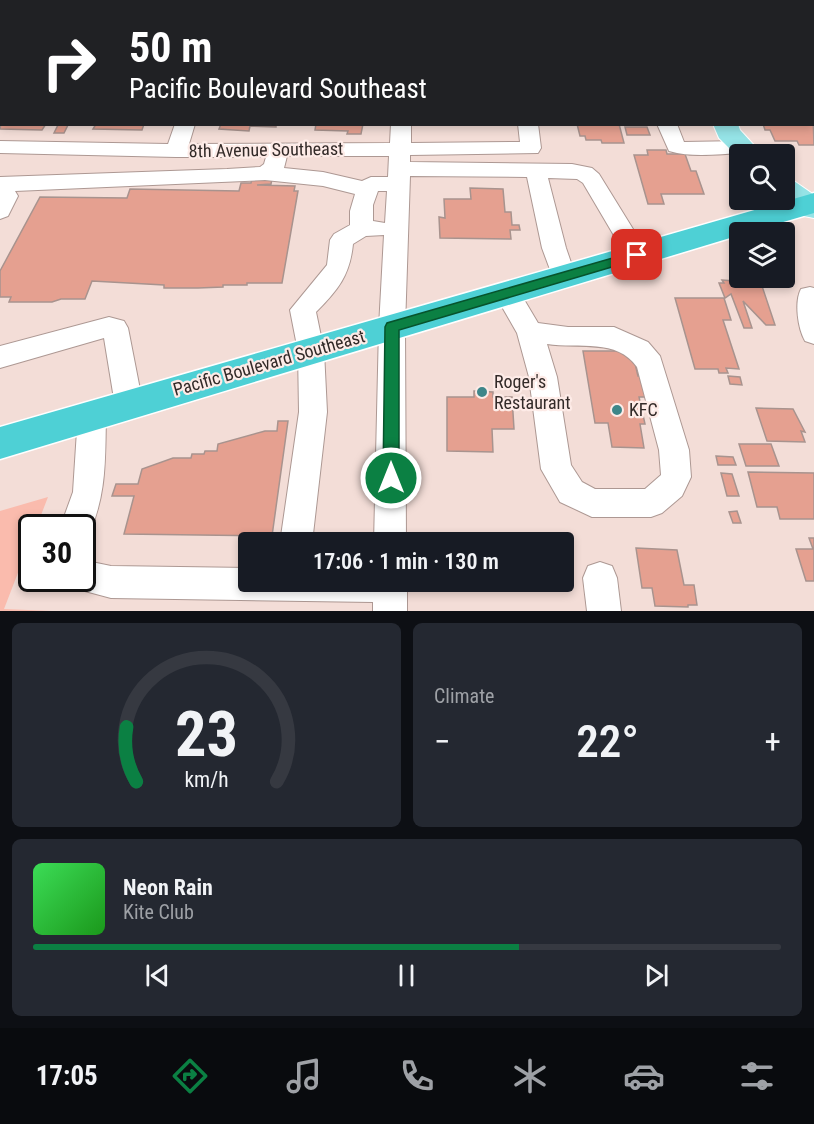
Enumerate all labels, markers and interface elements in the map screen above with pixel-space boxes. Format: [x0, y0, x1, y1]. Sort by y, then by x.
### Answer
text: 50 m [129, 23, 212, 72]
icon: right [30, 24, 108, 102]
text: Pacific Boulevard Southeast [129, 73, 427, 105]
street label: 8th Avenue Southeast [188, 138, 343, 161]
map controls [729, 144, 795, 288]
button: search [729, 144, 795, 210]
button: layers [729, 222, 795, 288]
pin [611, 229, 662, 280]
icon: arrive [620, 238, 653, 271]
street label: Pacific Boulevard Southeast [171, 325, 367, 400]
place label: Roger's Restaurant [494, 371, 571, 413]
marker: Roger's Restaurant [475, 385, 489, 399]
place label: KFC [629, 399, 658, 420]
marker: KFC [610, 403, 624, 417]
position arrow [359, 446, 423, 510]
speed limit sign: 30 [18, 514, 96, 592]
text: 17:06 · 1 min · 130 m [313, 549, 499, 574]
text: Climate [434, 684, 494, 708]
text: 23 [175, 698, 238, 771]
text: 22° [576, 715, 639, 768]
text: − [434, 722, 451, 761]
text: + [765, 722, 781, 761]
text: km/h [184, 767, 229, 792]
text: Neon Rain [123, 875, 213, 900]
text: Kite Club [123, 900, 194, 924]
icon: previous [141, 959, 174, 992]
icon: pause [390, 959, 423, 992]
icon: next [640, 959, 673, 992]
icon: directions [169, 1055, 211, 1097]
icon: music [283, 1055, 325, 1097]
icon: phone [396, 1055, 438, 1097]
icon: climate [509, 1055, 551, 1097]
icon: car [623, 1055, 665, 1097]
icon: filters [736, 1055, 778, 1097]
text: 17:05 [36, 1060, 98, 1092]

